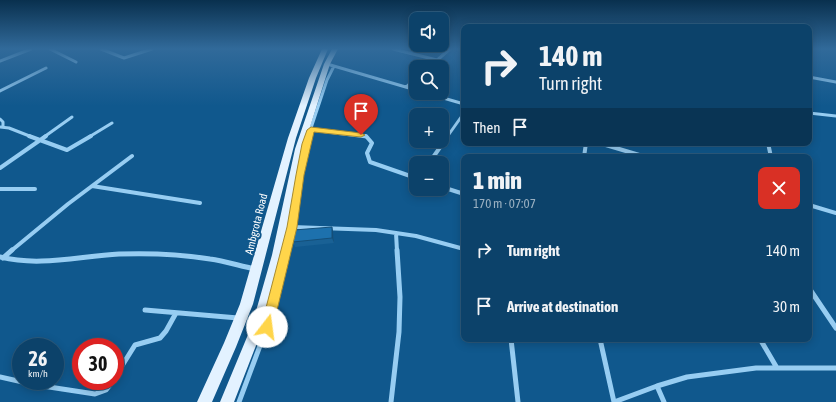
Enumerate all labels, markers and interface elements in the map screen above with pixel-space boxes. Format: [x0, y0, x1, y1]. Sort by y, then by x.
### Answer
map controls [409, 12, 449, 196]
button: sound [409, 12, 449, 52]
icon: right [473, 40, 525, 92]
text: 140 m [539, 40, 602, 72]
button: search [409, 60, 449, 100]
text: Turn right [539, 73, 602, 94]
pin [344, 94, 378, 135]
icon: arrive [350, 100, 372, 122]
button: + [409, 108, 449, 148]
icon: arrive [509, 116, 531, 138]
text: Then [473, 119, 501, 136]
button: − [409, 156, 449, 196]
text: 1 min [473, 167, 522, 194]
button: close [758, 167, 800, 209]
street label: Ambgrota Road [243, 192, 269, 256]
text: 170 m · 07:07 [473, 196, 536, 211]
icon: right [473, 239, 495, 261]
text: Turn right [507, 242, 560, 259]
text: 140 m [766, 242, 800, 259]
icon: arrive [473, 295, 495, 317]
text: Arrive at destination [507, 298, 618, 315]
text: 30 m [773, 298, 800, 315]
position arrow [246, 306, 288, 348]
speed limit sign: 30 [72, 338, 124, 390]
text: 26 [29, 347, 47, 370]
text: km/h [28, 368, 48, 379]

